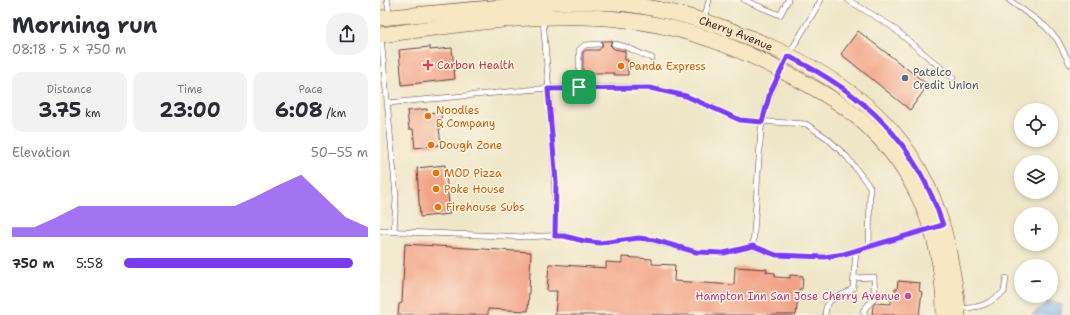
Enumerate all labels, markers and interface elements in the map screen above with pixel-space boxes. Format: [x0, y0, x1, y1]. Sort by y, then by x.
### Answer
text: Morning run [12, 11, 157, 40]
button: share [326, 13, 368, 55]
street label: Cherry Avenue [697, 13, 775, 55]
text: 08:18 · 5 × 750 m [12, 41, 126, 58]
place label: Carbon Health [437, 58, 514, 73]
marker: Carbon Health [422, 59, 434, 71]
place label: Panda Express [629, 59, 706, 74]
marker: Panda Express [616, 61, 626, 71]
place label: Patelco Credit Union [913, 65, 979, 93]
pin [562, 70, 596, 104]
marker: Patelco Credit Union [900, 73, 910, 83]
icon: arrive [568, 76, 590, 98]
text: Distance [47, 82, 92, 97]
text: Time [177, 82, 203, 97]
text: Pace [299, 82, 323, 97]
text: 3.75 [38, 97, 81, 123]
text: 23:00 [159, 97, 221, 123]
text: 6:08 [275, 97, 323, 123]
place label: Noodles & Company [436, 103, 495, 131]
map controls [1014, 103, 1058, 303]
button: locate [1014, 103, 1058, 147]
text: km [81, 106, 100, 121]
text: /km [323, 106, 346, 121]
marker: Noodles & Company [423, 111, 433, 121]
place label: Dough Zone [439, 138, 502, 153]
marker: Dough Zone [426, 140, 436, 150]
text: Elevation [12, 144, 70, 161]
text: 50–55 m [311, 144, 368, 161]
button: layers [1014, 155, 1058, 199]
place label: MOD Pizza [444, 166, 502, 181]
marker: MOD Pizza [431, 168, 441, 178]
place label: Poke House [444, 182, 505, 197]
marker: Poke House [431, 184, 441, 194]
place label: Firehouse Subs [446, 200, 524, 215]
marker: Firehouse Subs [433, 202, 443, 212]
button: + [1014, 207, 1058, 251]
text: 750 m [12, 255, 54, 272]
text: 5:58 [76, 255, 104, 272]
button: − [1014, 259, 1058, 303]
place label: Hampton Inn San Jose Cherry Avenue [696, 289, 900, 304]
marker: Hampton Inn San Jose Cherry Avenue [903, 291, 913, 301]

